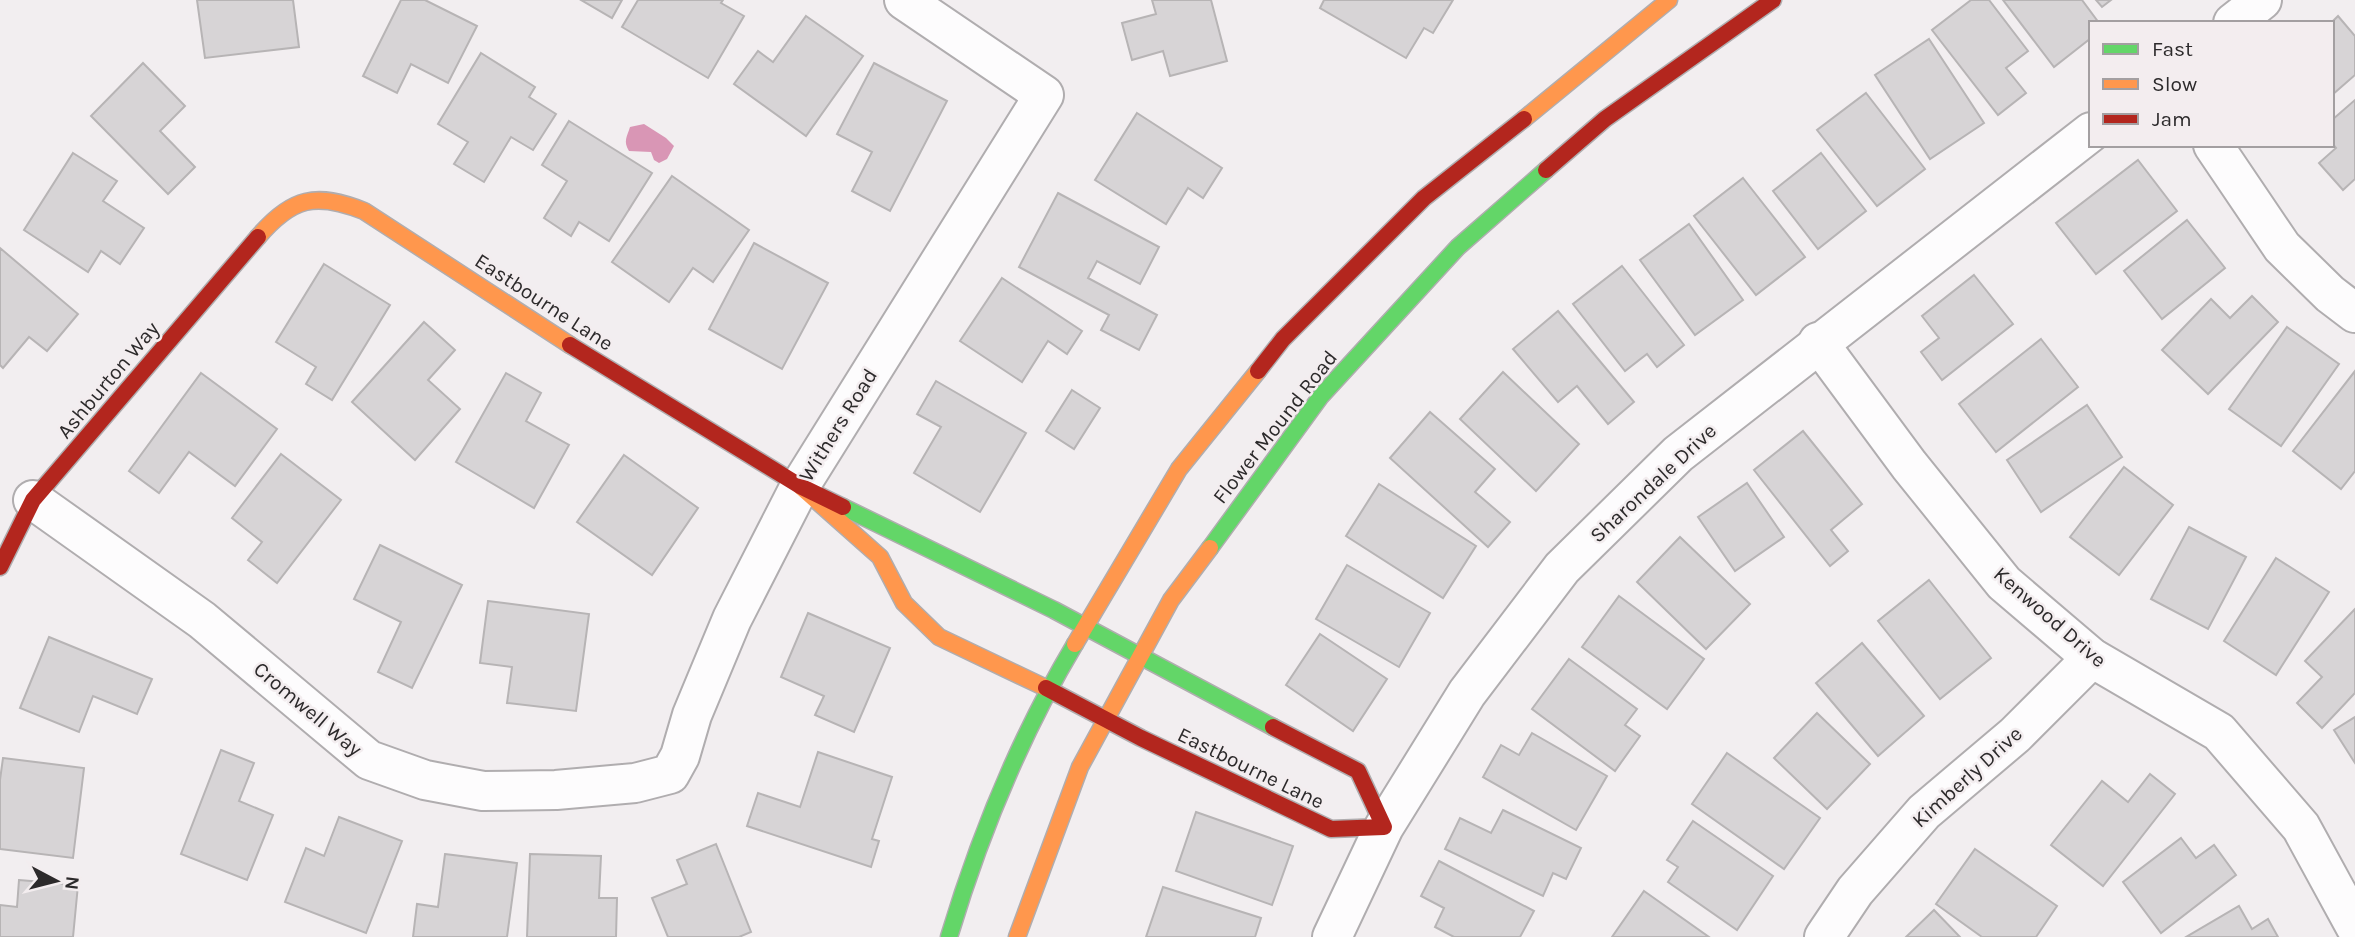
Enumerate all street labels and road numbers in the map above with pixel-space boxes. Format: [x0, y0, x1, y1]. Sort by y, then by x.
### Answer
street label: Eastbourne Lane [470, 248, 618, 356]
street label: Ashburton Way [52, 317, 164, 443]
street label: Flower Mound Road [1208, 346, 1342, 508]
street label: Withers Road [794, 364, 882, 486]
street label: Sharondale Drive [1585, 419, 1721, 547]
street label: Kenwood Drive [1989, 562, 2111, 672]
street label: Cromwell Way [249, 657, 367, 761]
street label: Eastbourne Lane [1174, 722, 1328, 814]
street label: Kimberly Drive [1907, 722, 2027, 832]

